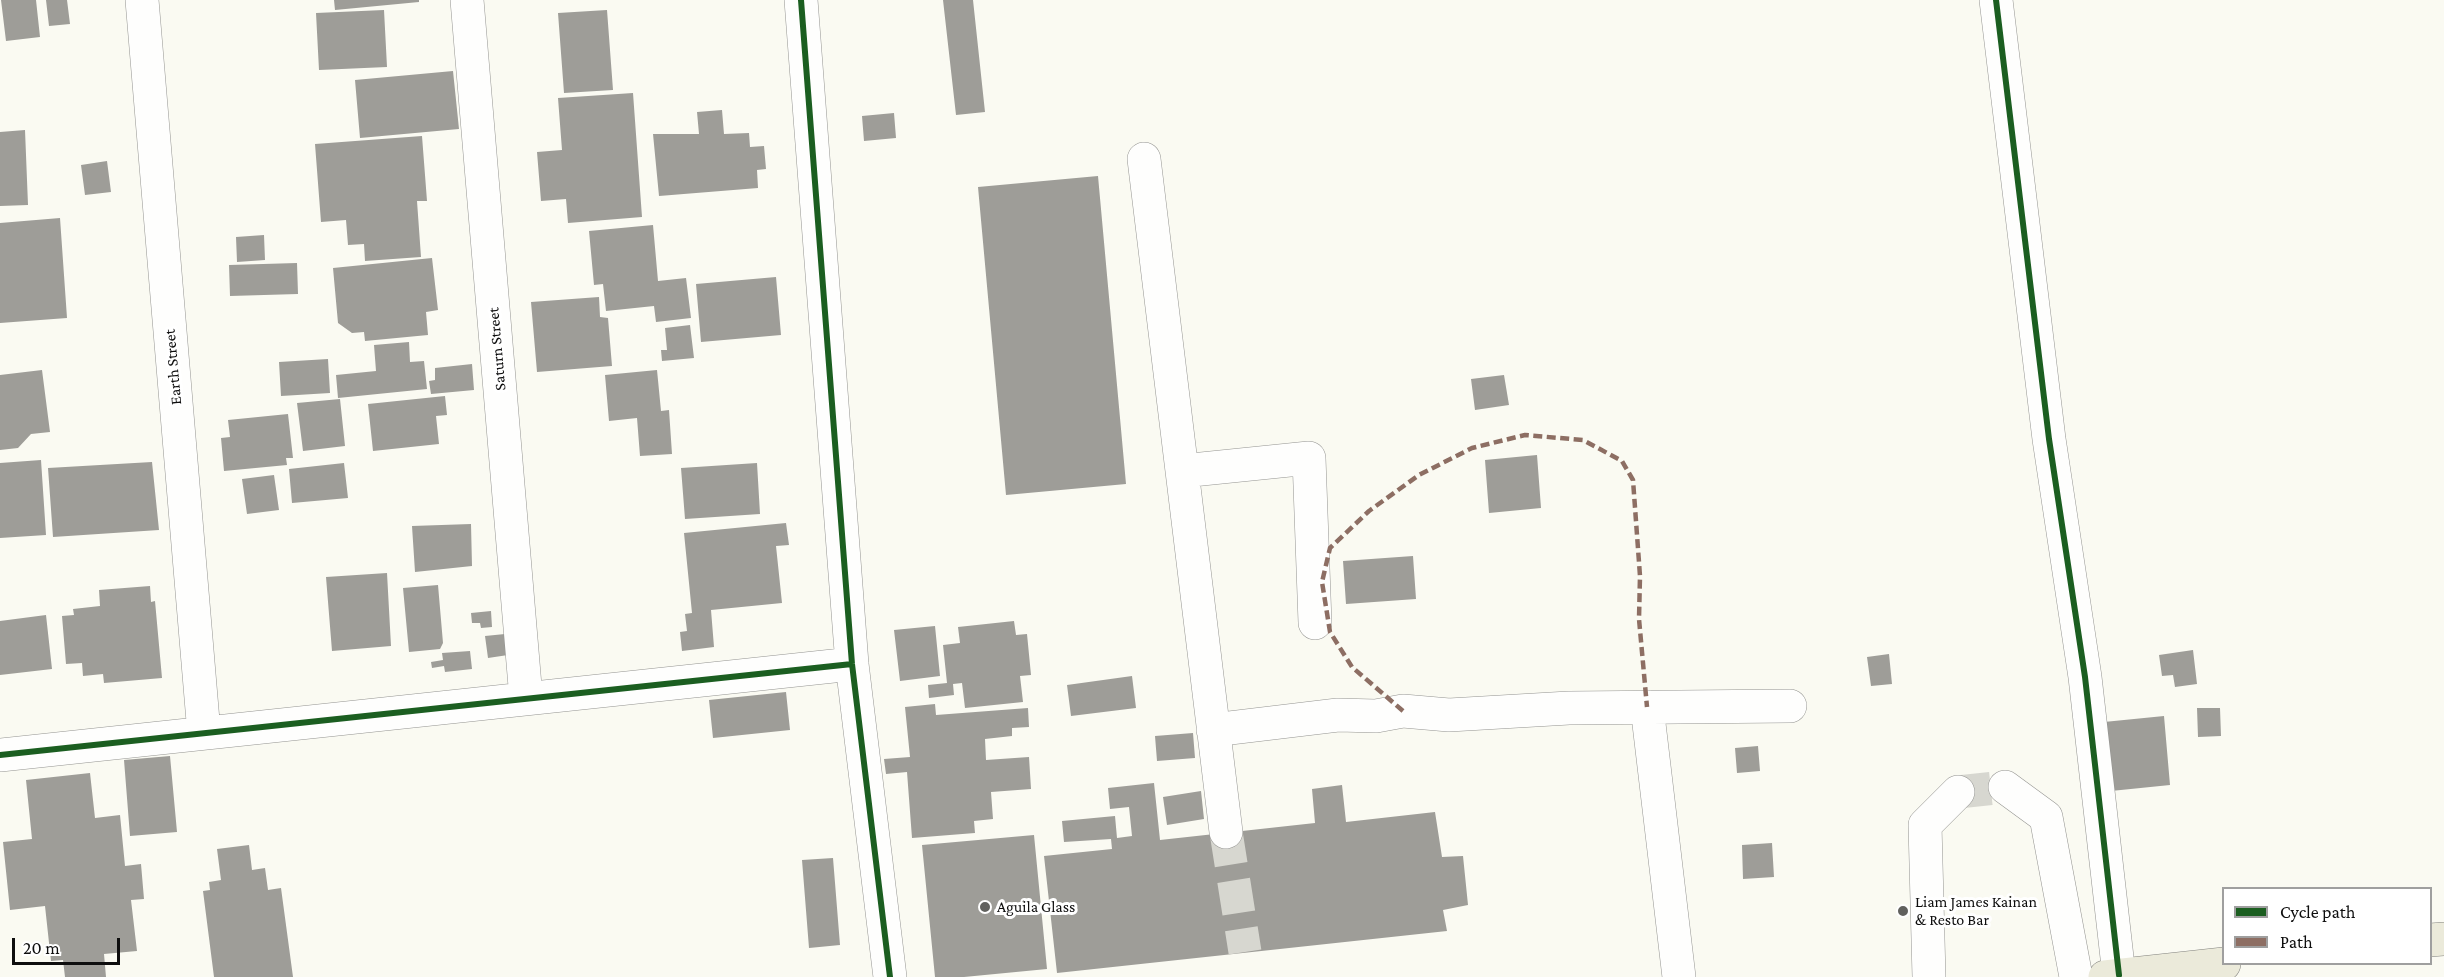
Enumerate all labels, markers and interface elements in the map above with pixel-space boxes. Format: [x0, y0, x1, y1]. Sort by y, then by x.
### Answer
street label: Saturn Street [484, 307, 510, 391]
street label: Earth Street [160, 328, 186, 406]
legend [2222, 887, 2432, 965]
place label: Liam James Kainan & Resto Bar [1915, 892, 2037, 930]
place label: Aguila Glass [997, 897, 1075, 917]
marker: Aguila Glass [978, 900, 992, 914]
text: Cycle path [2280, 902, 2355, 922]
marker: Liam James Kainan & Resto Bar [1896, 904, 1910, 918]
scale bar [15, 926, 123, 964]
text: Path [2280, 932, 2313, 952]
text: 20 m [23, 938, 60, 958]

